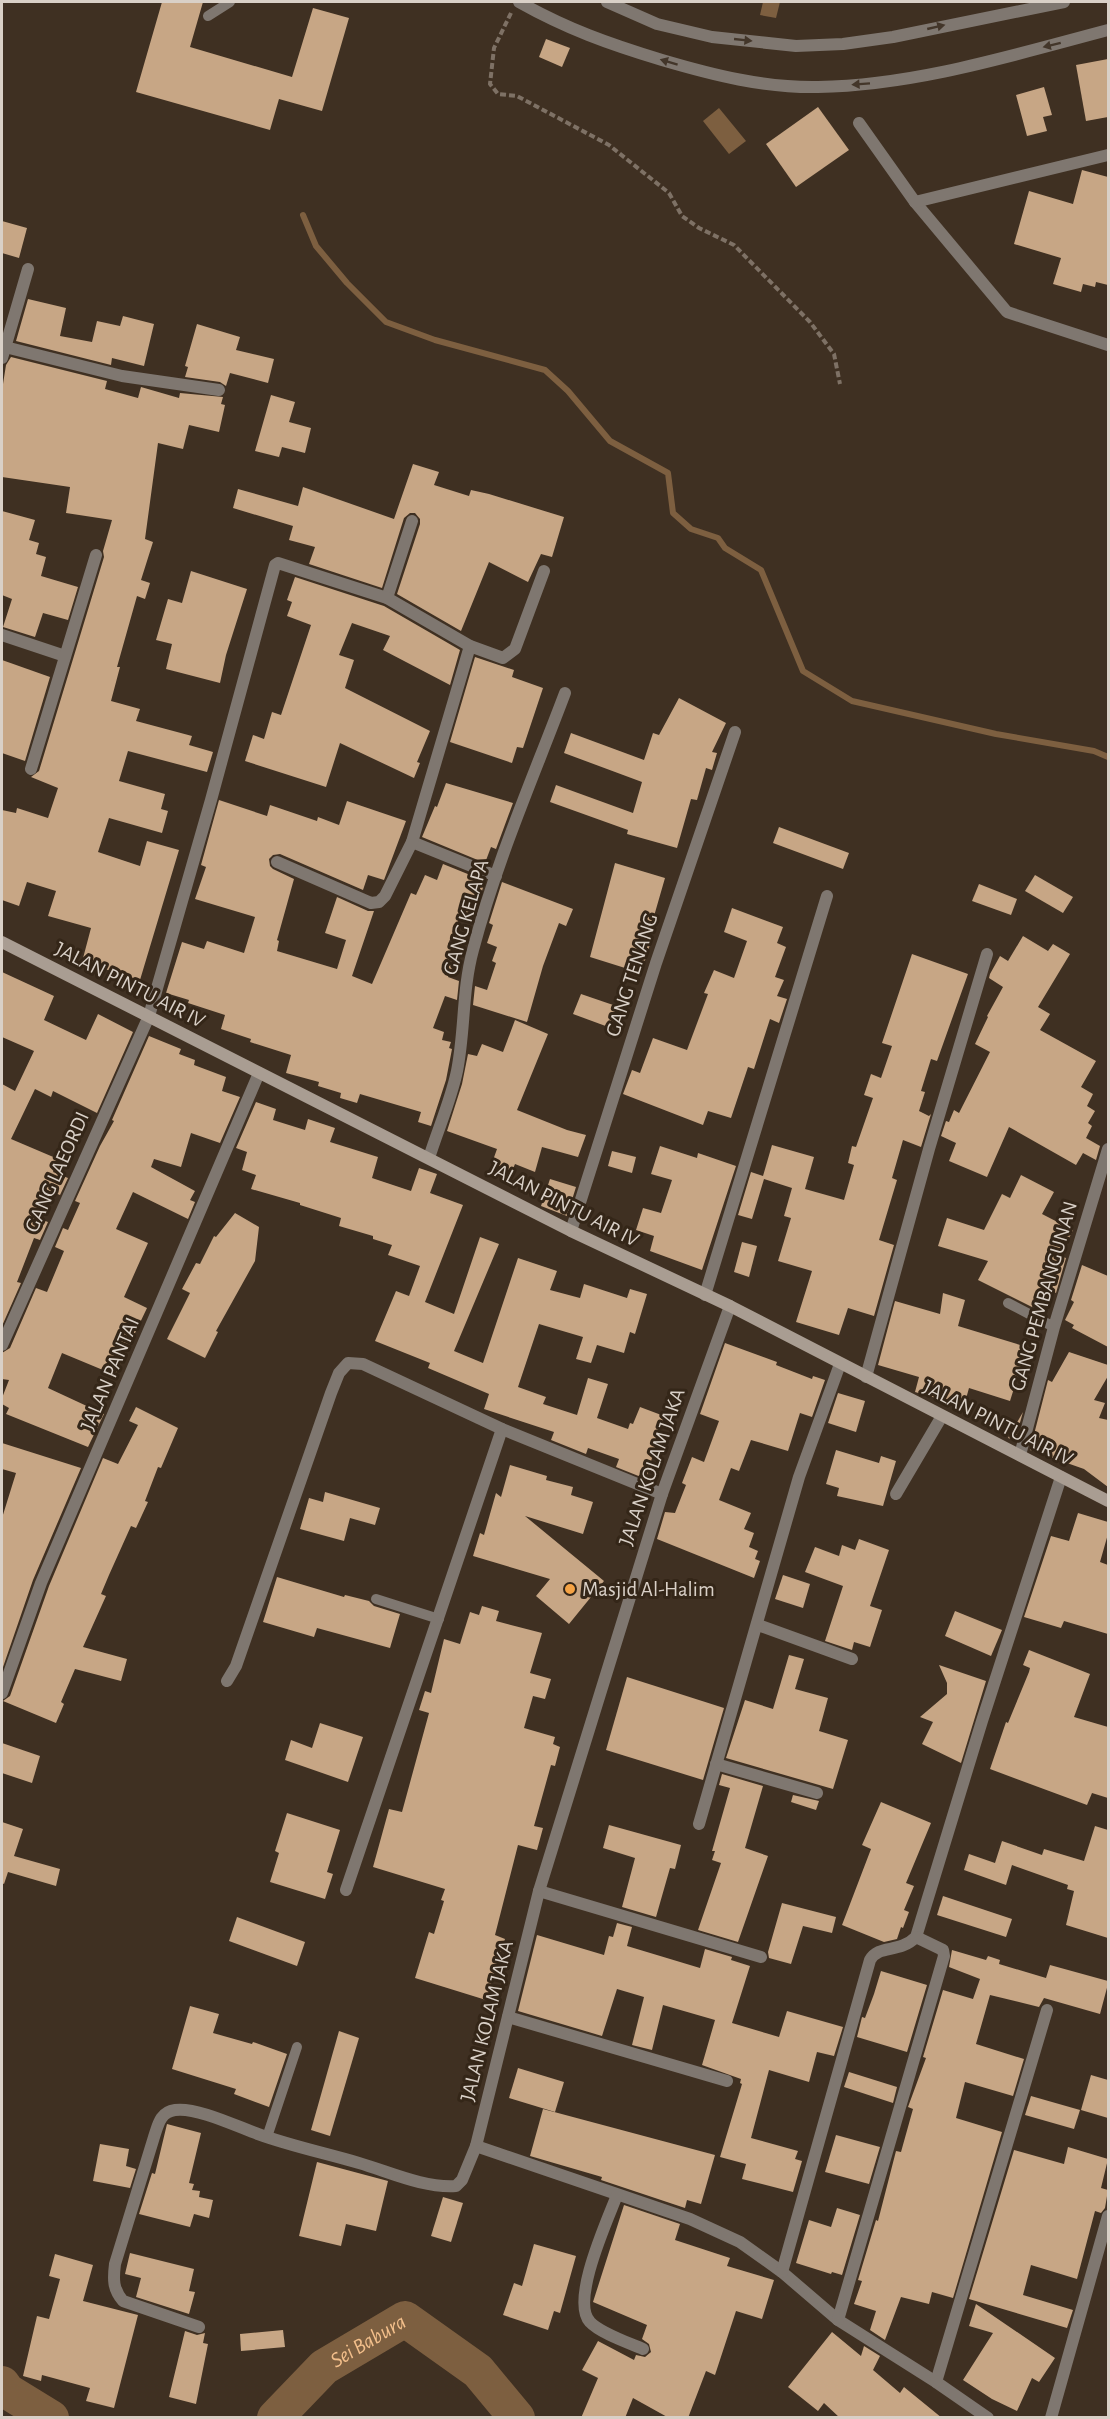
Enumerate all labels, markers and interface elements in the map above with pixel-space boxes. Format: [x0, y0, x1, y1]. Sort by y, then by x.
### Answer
one-way arrow [927, 21, 945, 31]
one-way arrow [734, 36, 753, 45]
one-way arrow [1043, 40, 1061, 50]
one-way arrow [660, 57, 678, 66]
one-way arrow [852, 79, 871, 89]
street label: GANG KELAPA [439, 857, 493, 977]
street label: GANG TENANG [602, 911, 662, 1039]
street label: JALAN PINTU AIR IV [52, 938, 208, 1032]
street label: GANG LAEORDI [21, 1109, 93, 1235]
street label: JALAN PINTU AIR IV [486, 1157, 642, 1251]
street label: GANG PEMBANGUNAN [1007, 1199, 1081, 1393]
street label: JALAN PANTAI [77, 1315, 143, 1433]
street label: JALAN PINTU AIR IV [920, 1376, 1076, 1470]
street label: JALAN KOLAM JAKA [615, 1386, 689, 1548]
place label: Masjid Al-Halim [582, 1579, 715, 1600]
marker: Masjid Al-Halim [563, 1582, 577, 1596]
street label: JALAN KOLAM JAKA [457, 1938, 517, 2104]
water label: Sei Babura [327, 2310, 410, 2372]

